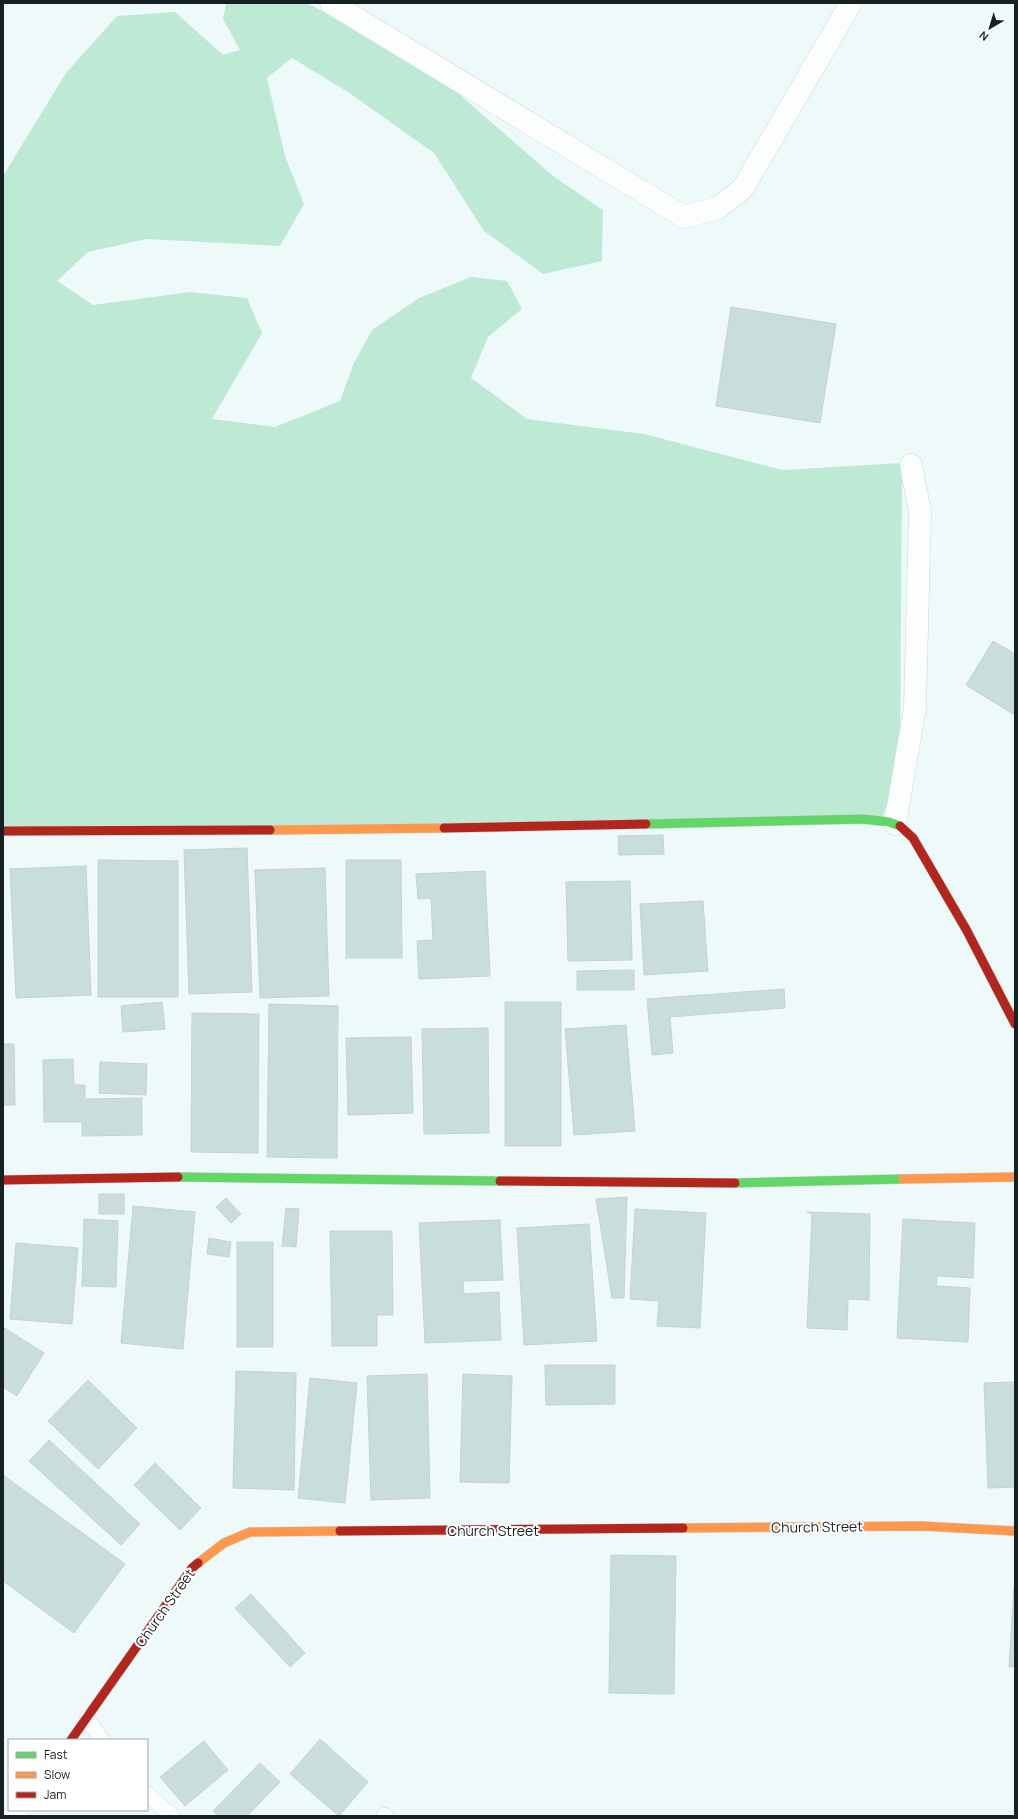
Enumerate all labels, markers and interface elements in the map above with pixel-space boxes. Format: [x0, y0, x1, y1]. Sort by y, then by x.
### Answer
north arrow [970, 8, 1010, 48]
text: N [976, 28, 991, 45]
street label: Church Street [771, 1516, 863, 1537]
street label: Church Street [447, 1521, 539, 1540]
street label: Church Street [131, 1564, 199, 1651]
legend [8, 1739, 148, 1811]
text: Fast [44, 1746, 68, 1763]
text: Slow [44, 1766, 70, 1783]
text: Jam [44, 1786, 66, 1803]

